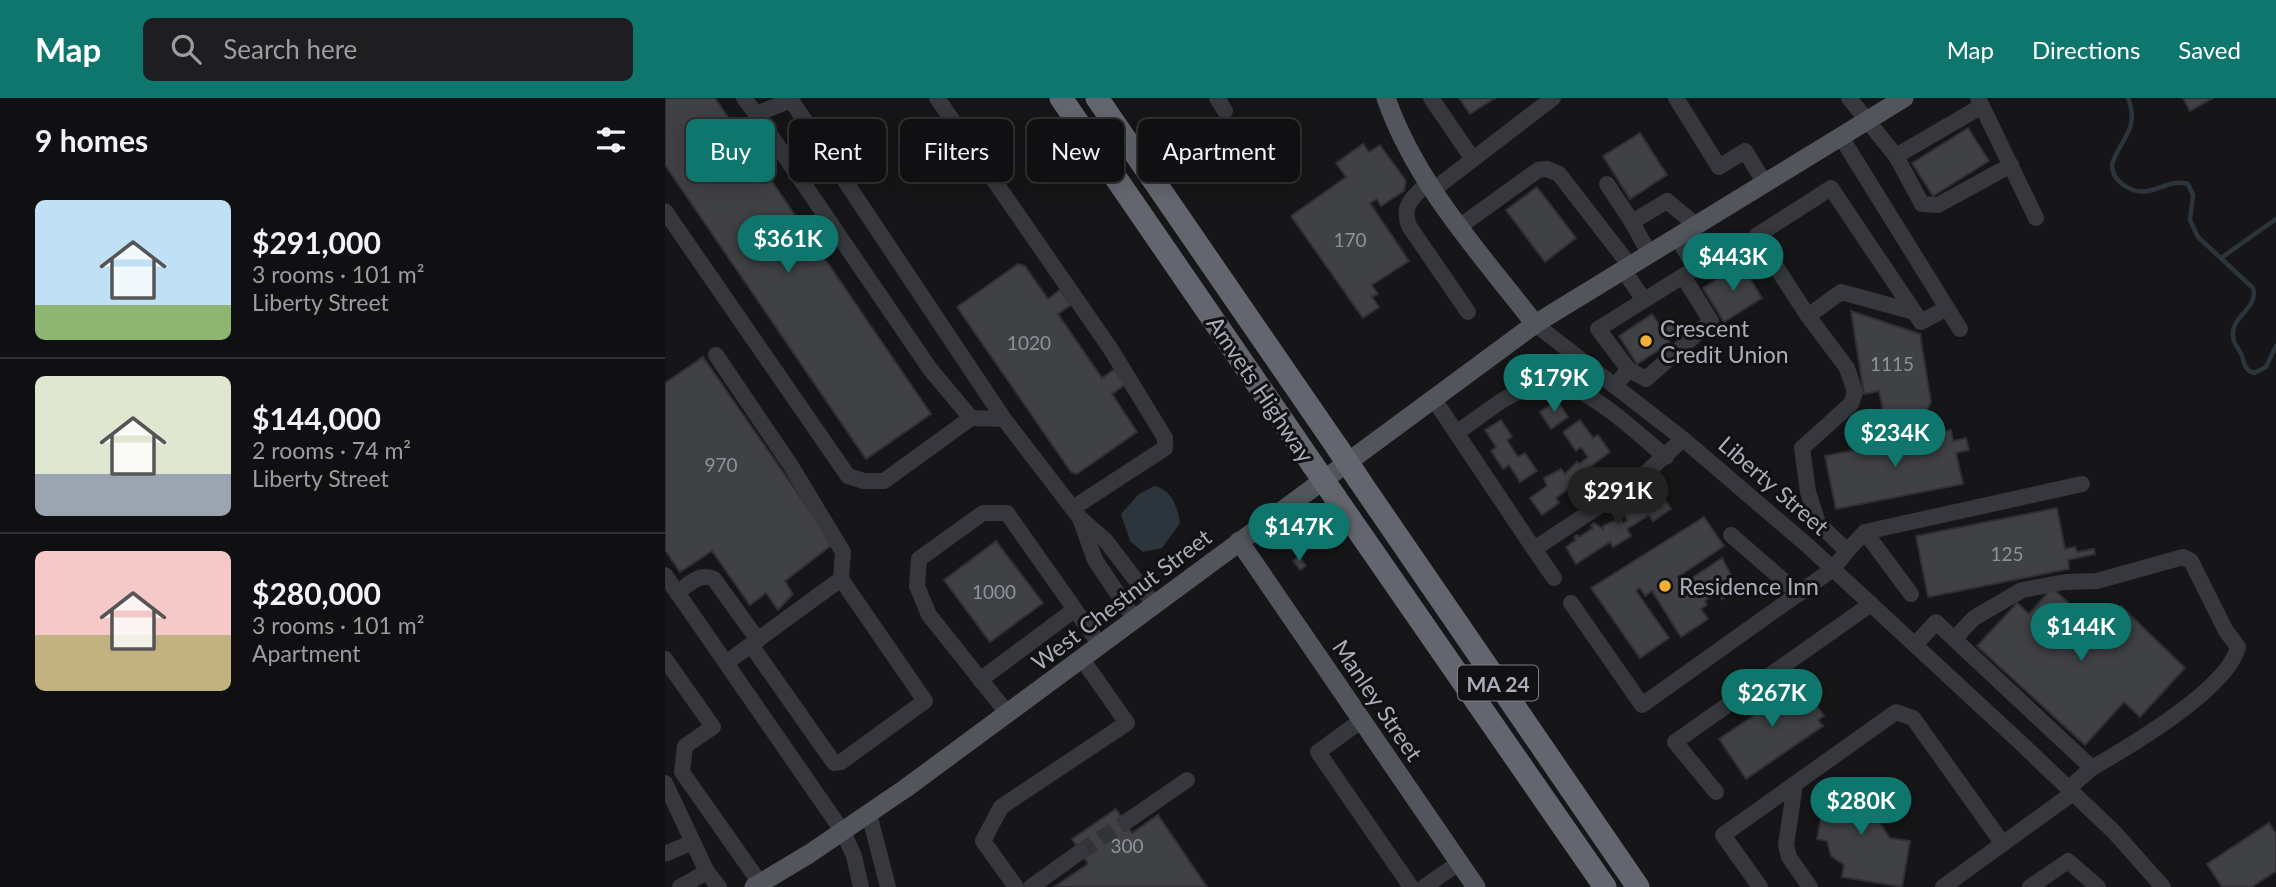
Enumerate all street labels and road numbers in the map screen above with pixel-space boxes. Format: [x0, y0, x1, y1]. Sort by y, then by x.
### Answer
street label: Amvets Highway [1202, 310, 1320, 468]
street label: Liberty Street [1713, 430, 1835, 541]
street label: West Chestnut Street [1026, 522, 1217, 676]
street label: Manley Street [1327, 634, 1429, 767]
road number: MA 24 [1458, 666, 1538, 700]

